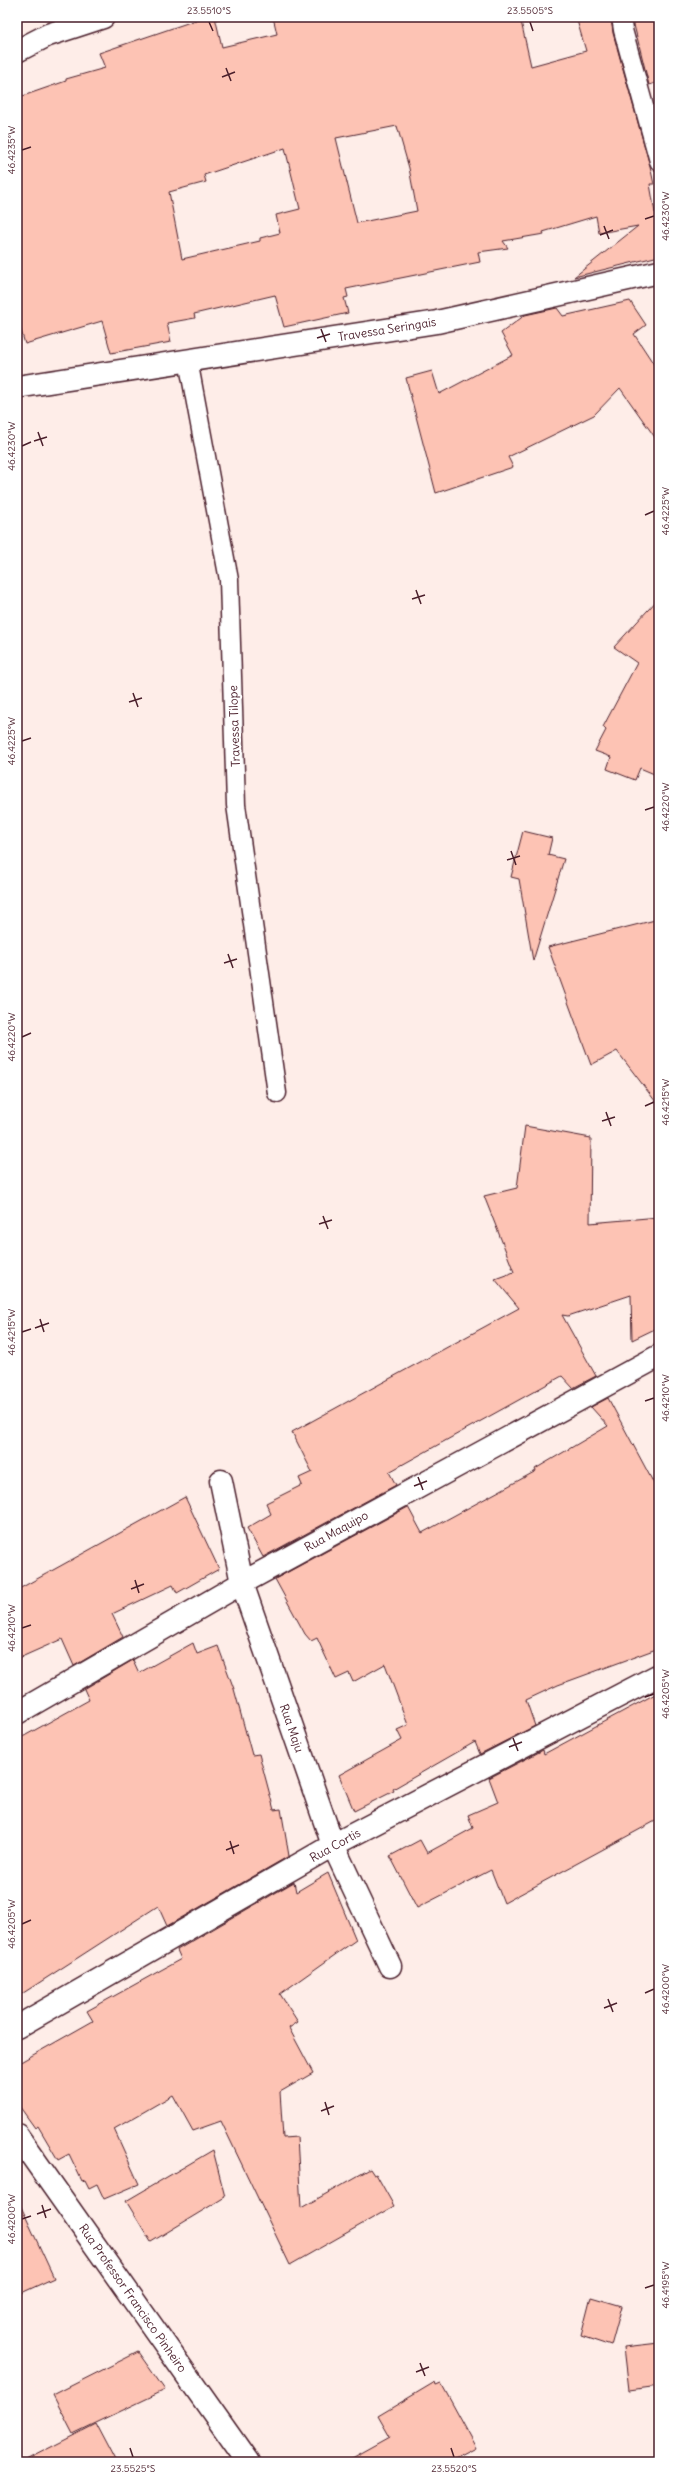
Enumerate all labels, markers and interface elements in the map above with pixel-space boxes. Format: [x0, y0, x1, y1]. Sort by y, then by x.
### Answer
text: 23.5510°S [187, 4, 232, 17]
text: 23.5505°S [507, 4, 553, 17]
text: 46.4235°W [5, 126, 18, 174]
text: 46.4230°W [659, 191, 672, 241]
street label: Travessa Seringais [337, 314, 437, 344]
text: 46.4230°W [5, 421, 18, 471]
text: 46.4225°W [659, 487, 672, 535]
street label: Travessa Tilope [225, 685, 243, 767]
text: 46.4225°W [5, 717, 18, 765]
text: 46.4220°W [659, 782, 672, 832]
text: 46.4220°W [5, 1012, 18, 1062]
text: 46.4215°W [659, 1079, 672, 1125]
text: 46.4215°W [5, 1309, 18, 1355]
text: 46.4210°W [659, 1374, 672, 1422]
street label: Rua Maquipo [301, 1507, 371, 1555]
text: 46.4210°W [5, 1604, 18, 1652]
text: 46.4205°W [659, 1669, 672, 1719]
street label: Rua Maju [277, 1702, 307, 1754]
street label: Rua Cortis [307, 1825, 363, 1865]
text: 46.4205°W [5, 1899, 18, 1949]
text: 46.4200°W [659, 1964, 672, 2014]
text: 46.4200°W [5, 2194, 18, 2244]
street label: Rua Professor Francisco Pinheiro [76, 2221, 190, 2375]
text: 46.4195°W [659, 2261, 672, 2309]
text: 23.5525°S [111, 2462, 156, 2475]
text: 23.5520°S [431, 2462, 477, 2475]

